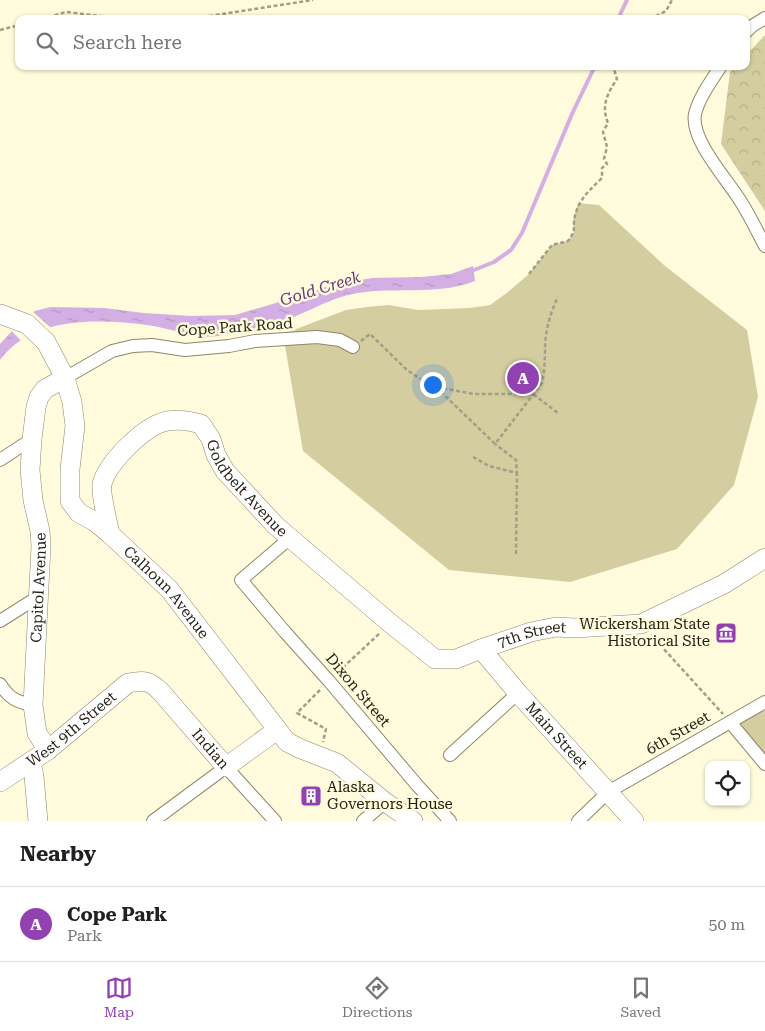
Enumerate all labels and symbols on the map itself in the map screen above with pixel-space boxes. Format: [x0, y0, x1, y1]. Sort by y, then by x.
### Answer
water label: Gold Creek [278, 267, 363, 310]
street label: Cope Park Road [177, 314, 294, 340]
pin: A [507, 359, 539, 397]
your location [420, 372, 446, 398]
street label: Goldbelt Avenue [203, 437, 291, 541]
street label: Capitol Avenue [27, 532, 50, 643]
street label: Calhoun Avenue [120, 542, 213, 642]
place label: Wickersham State Historical Site [579, 615, 710, 650]
street label: 7th Street [495, 618, 567, 652]
museum icon: Wickersham State Historical Site [714, 621, 738, 645]
street label: Dixon Street [322, 650, 394, 731]
street label: West 9th Street [23, 687, 120, 771]
street label: Main Street [522, 699, 592, 773]
street label: 6th Street [643, 707, 713, 758]
street label: Indian [188, 725, 233, 773]
place label: Alaska Governors House [327, 778, 453, 813]
building icon: Alaska Governors House [299, 784, 323, 808]

